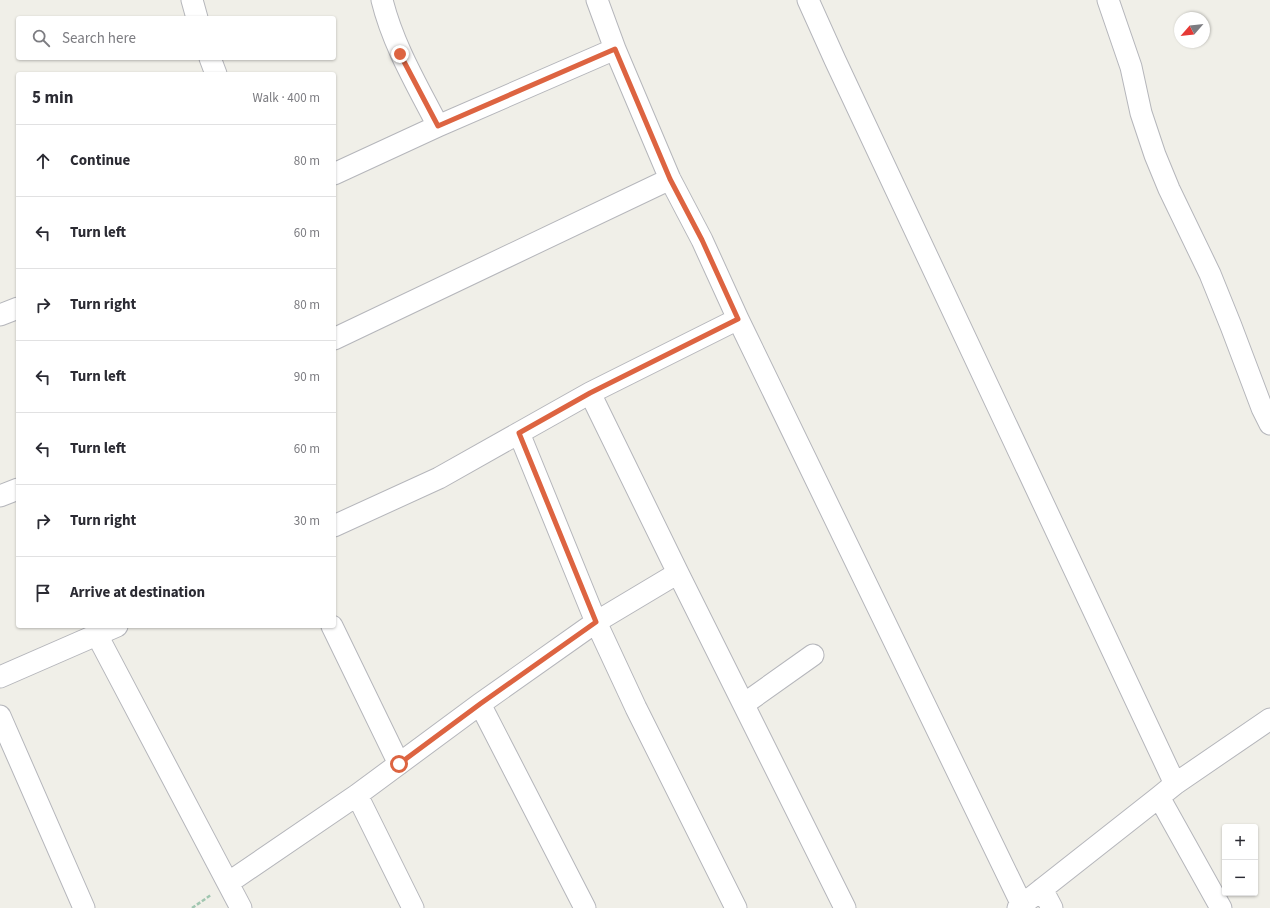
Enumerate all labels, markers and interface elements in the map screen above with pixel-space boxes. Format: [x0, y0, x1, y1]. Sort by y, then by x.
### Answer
north arrow [1174, 12, 1210, 48]
search box [16, 16, 336, 60]
icon: search [30, 27, 52, 49]
text: Search here [62, 28, 136, 49]
route end [391, 45, 409, 63]
text: 5 min [32, 86, 73, 110]
text: Walk · 400 m [252, 89, 320, 107]
icon: ahead [32, 150, 54, 172]
text: Continue [70, 150, 130, 171]
text: 80 m [294, 152, 320, 170]
icon: left [32, 222, 54, 244]
text: Turn left [70, 222, 126, 243]
text: 60 m [294, 224, 320, 242]
icon: right [32, 294, 54, 316]
text: Turn right [70, 294, 136, 315]
text: 80 m [294, 296, 320, 314]
icon: left [32, 366, 54, 388]
text: Turn left [70, 366, 126, 387]
text: 90 m [294, 368, 320, 386]
icon: left [32, 438, 54, 460]
text: Turn left [70, 438, 126, 459]
text: 60 m [294, 440, 320, 458]
icon: right [32, 510, 54, 532]
text: Turn right [70, 510, 136, 531]
text: 30 m [294, 512, 320, 530]
icon: arrive [32, 582, 54, 604]
text: Arrive at destination [70, 582, 205, 603]
route start [390, 755, 408, 773]
map controls [1222, 824, 1258, 896]
button: + [1222, 824, 1258, 860]
button: − [1222, 860, 1258, 896]

